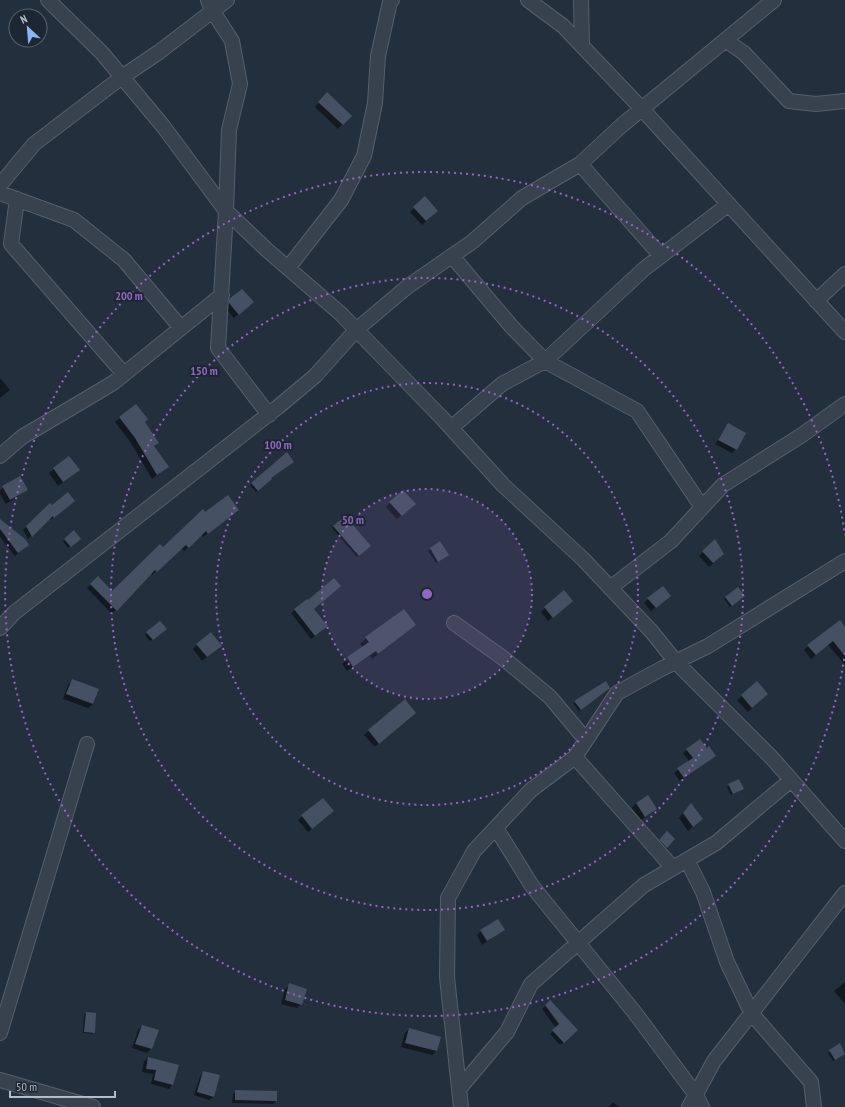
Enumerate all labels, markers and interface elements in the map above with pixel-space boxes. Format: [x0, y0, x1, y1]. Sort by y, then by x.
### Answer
north arrow [8, 8, 48, 48]
text: N [18, 11, 29, 27]
text: 200 m [115, 288, 143, 303]
text: 150 m [190, 363, 218, 378]
text: 100 m [264, 437, 292, 452]
text: 50 m [342, 512, 364, 527]
centre of rings [420, 587, 434, 601]
scale bar [10, 1073, 115, 1099]
text: 50 m [16, 1079, 37, 1094]

